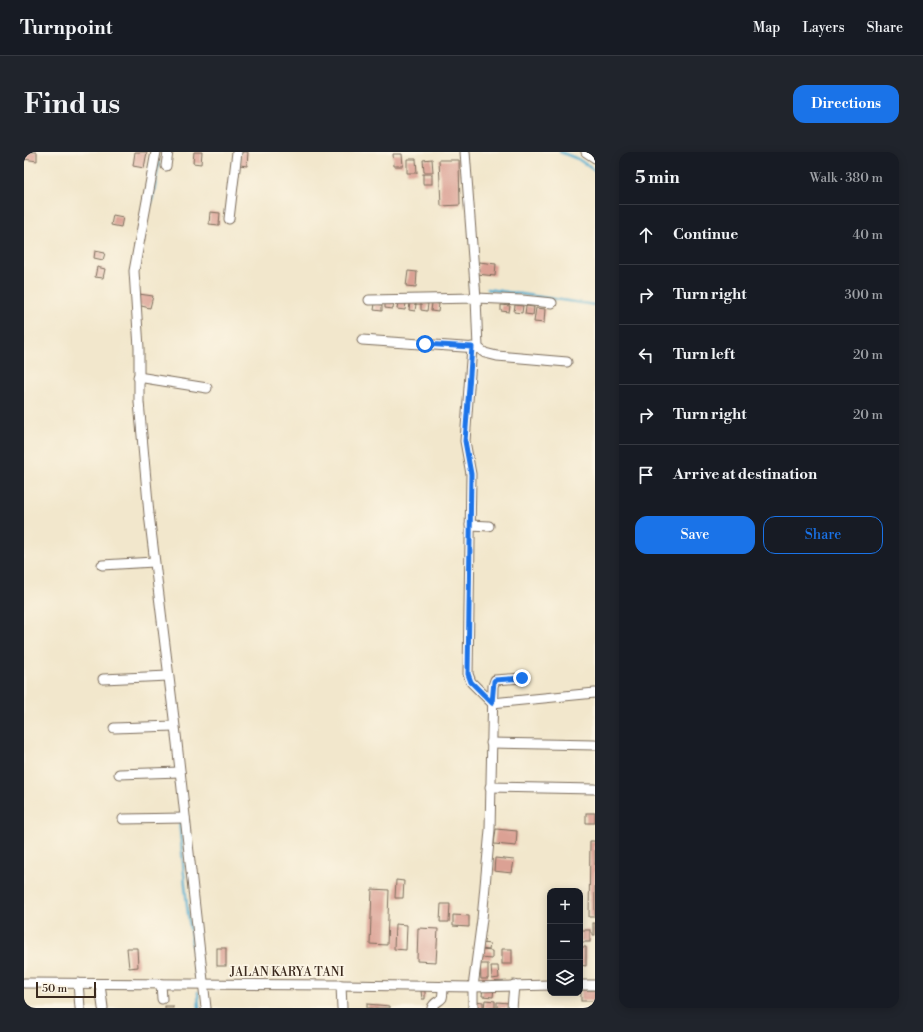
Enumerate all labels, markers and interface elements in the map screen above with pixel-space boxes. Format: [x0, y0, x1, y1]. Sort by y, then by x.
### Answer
text: Turnpoint [20, 16, 113, 40]
text: Map [753, 19, 780, 37]
text: Layers [802, 19, 845, 37]
text: Share [867, 19, 903, 37]
button: Directions [793, 85, 899, 123]
text: Find us [24, 87, 120, 122]
text: 5 min [635, 167, 680, 189]
text: Walk · 380 m [809, 170, 883, 186]
icon: ahead [635, 224, 657, 246]
text: Continue [673, 225, 738, 244]
text: 40 m [853, 227, 883, 243]
icon: right [635, 284, 657, 306]
text: Turn right [673, 285, 747, 304]
text: 300 m [845, 287, 883, 303]
route start [416, 335, 434, 353]
icon: left [635, 344, 657, 366]
text: Turn left [673, 345, 735, 364]
text: 20 m [853, 347, 883, 363]
icon: right [635, 404, 657, 426]
text: Turn right [673, 405, 747, 424]
text: 20 m [853, 407, 883, 423]
icon: arrive [635, 464, 657, 486]
text: Arrive at destination [673, 465, 817, 484]
button: Save [635, 516, 755, 554]
button: Share [763, 516, 883, 554]
route end [513, 669, 531, 687]
map controls [547, 888, 583, 996]
button: + [547, 888, 583, 924]
button: − [547, 924, 583, 960]
button: layers [547, 960, 583, 996]
street label: JALAN KARYA TANI [229, 965, 345, 980]
scale bar [36, 980, 96, 999]
text: 50 m [42, 982, 67, 996]

